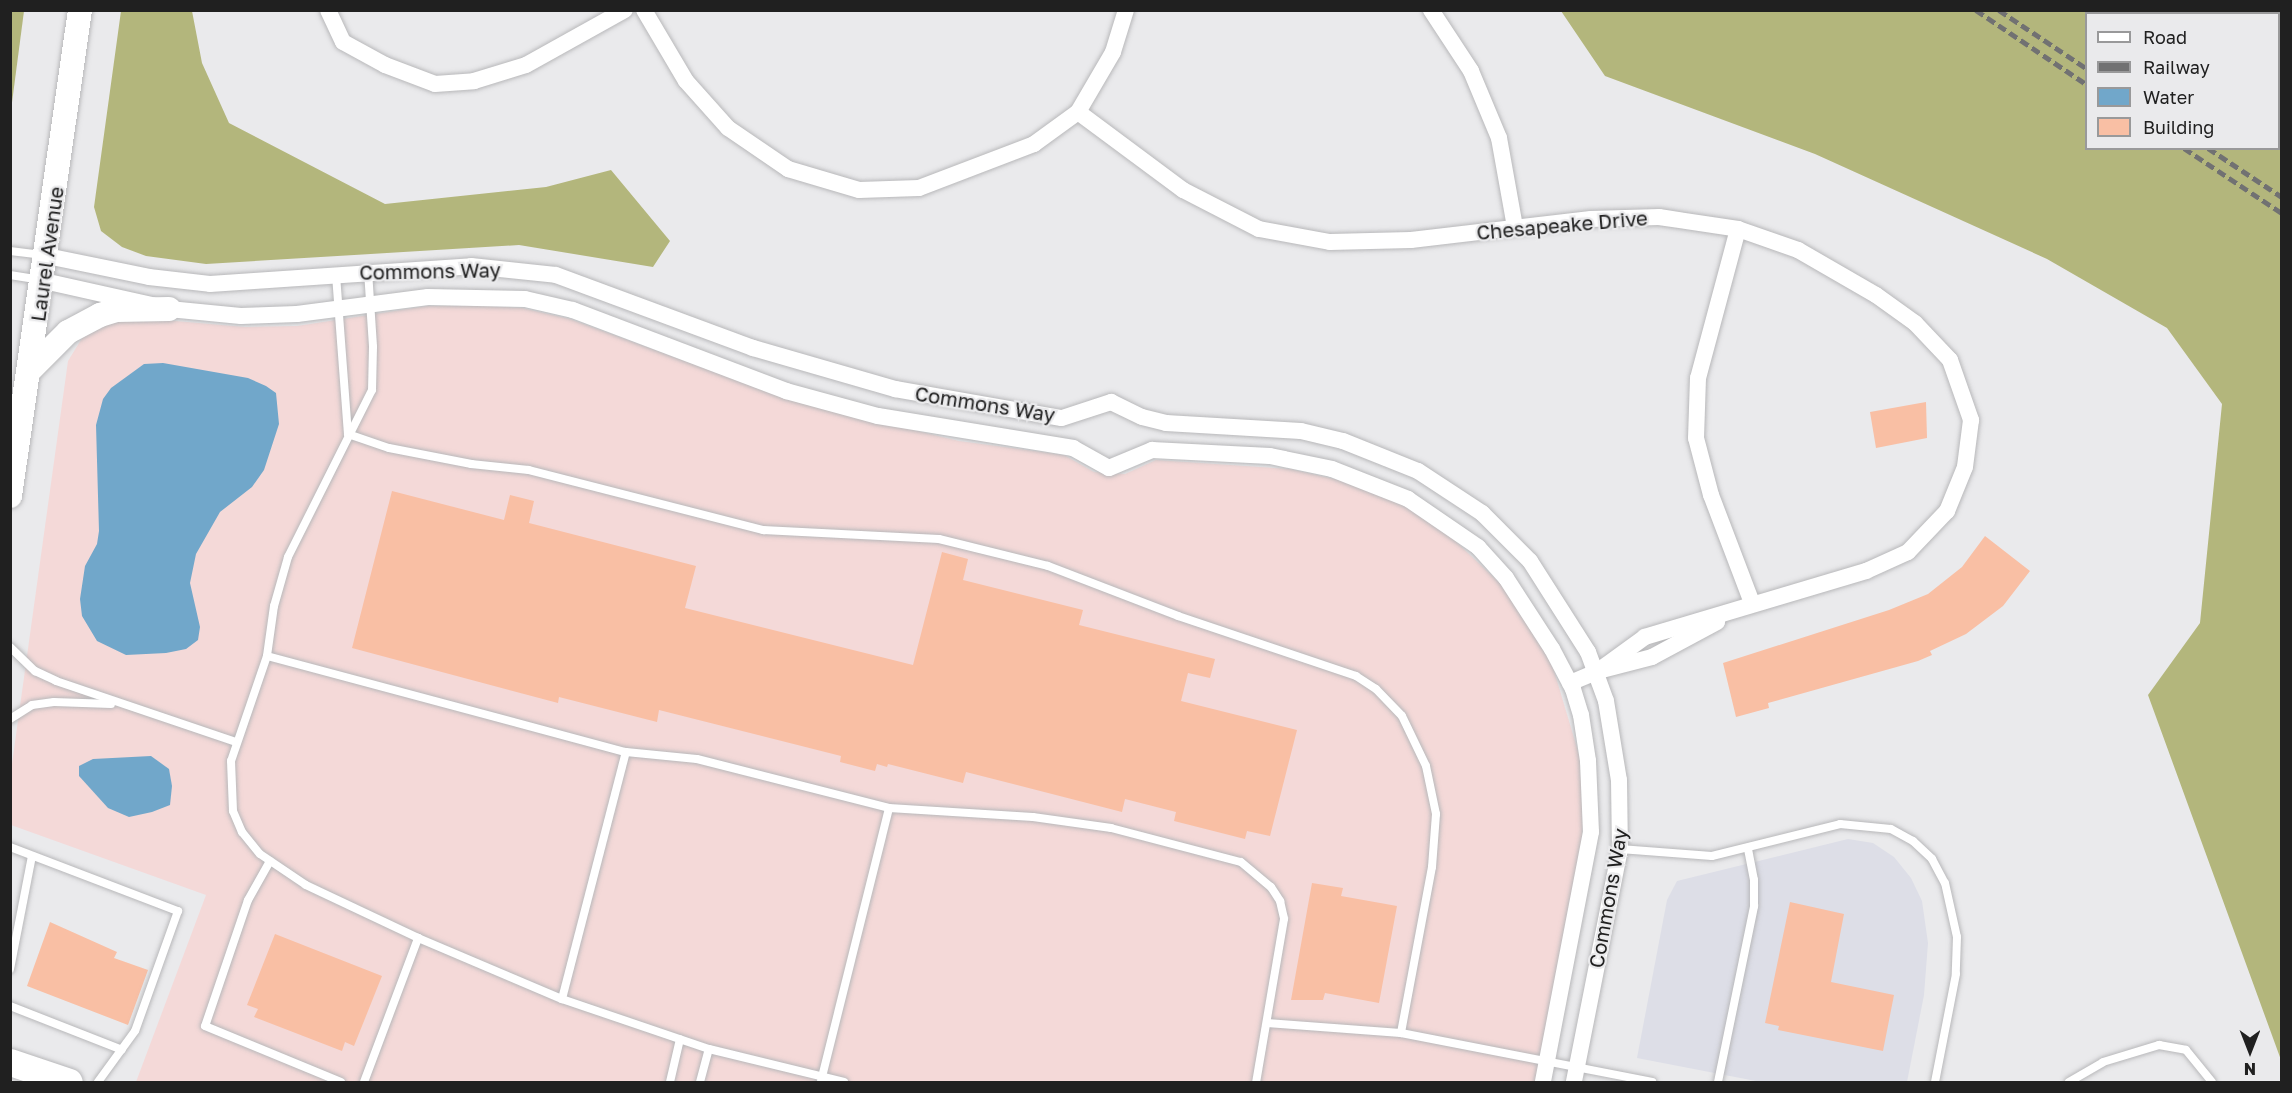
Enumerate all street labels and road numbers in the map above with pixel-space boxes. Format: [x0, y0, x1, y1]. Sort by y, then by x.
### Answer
street label: Laurel Avenue [26, 185, 68, 323]
street label: Chesapeake Drive [1475, 206, 1649, 244]
street label: Commons Way [359, 258, 501, 284]
street label: Commons Way [913, 381, 1057, 427]
street label: Commons Way [1584, 826, 1632, 970]

